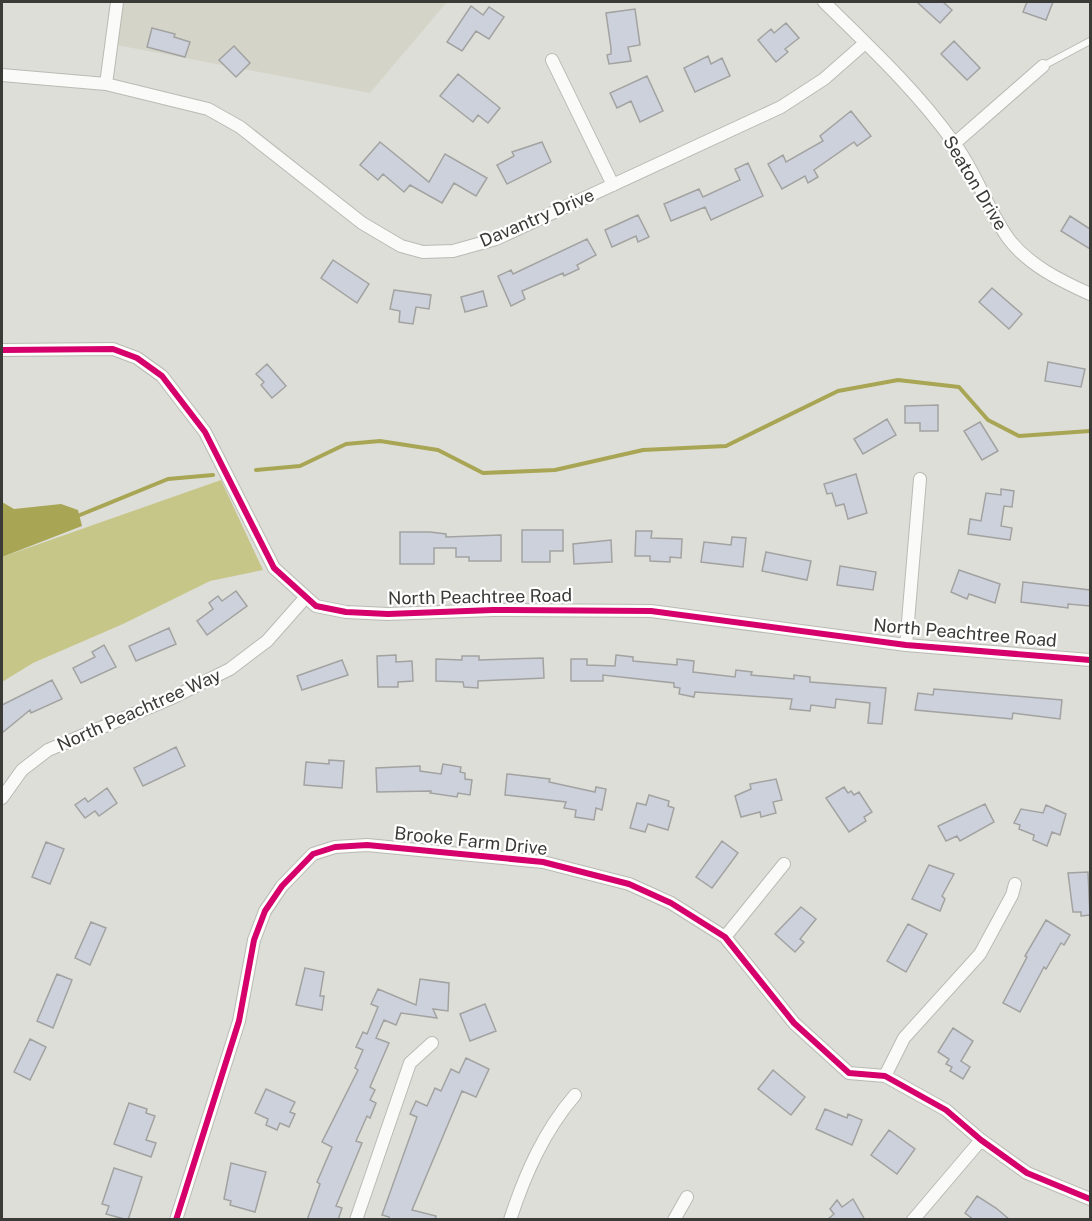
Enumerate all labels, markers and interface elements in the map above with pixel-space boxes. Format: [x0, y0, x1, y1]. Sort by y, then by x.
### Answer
street label: Seaton Drive [939, 132, 1012, 234]
street label: Davantry Drive [476, 184, 597, 251]
street label: North Peachtree Road [388, 584, 572, 609]
street label: North Peachtree Road [872, 614, 1058, 651]
street label: North Peachtree Way [54, 664, 224, 755]
street label: Brooke Farm Drive [393, 822, 549, 859]

